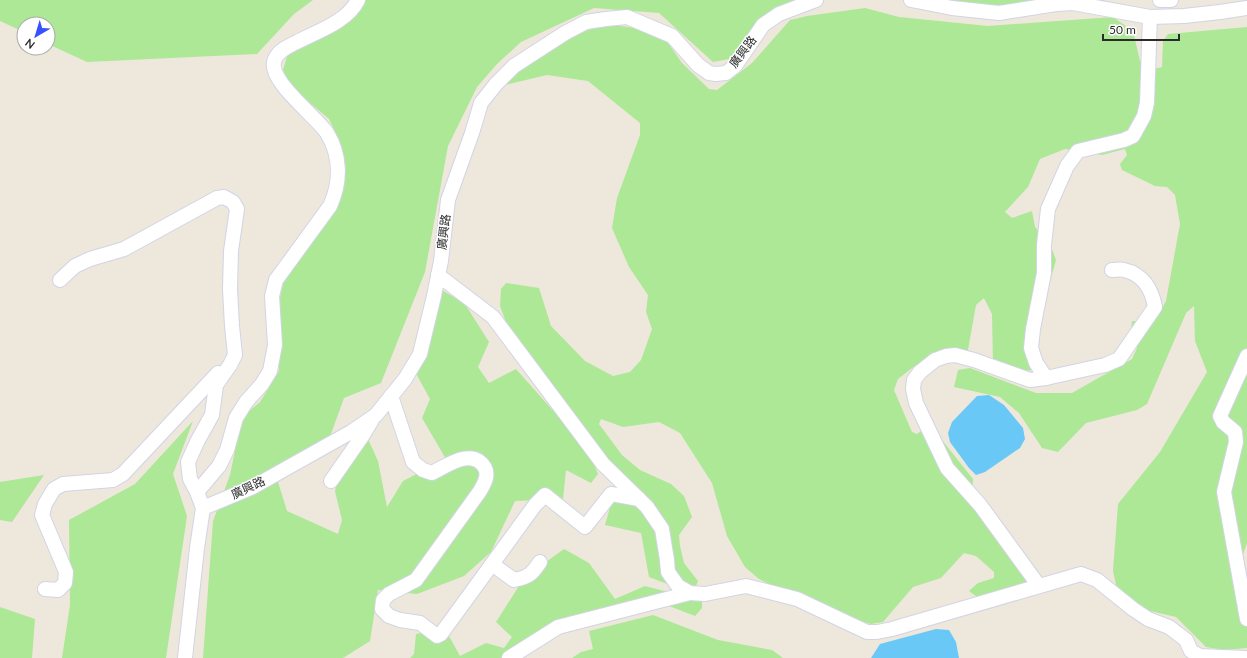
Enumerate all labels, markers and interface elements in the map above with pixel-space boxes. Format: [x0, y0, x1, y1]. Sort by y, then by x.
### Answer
north arrow [16, 16, 56, 56]
scale bar [1103, 16, 1179, 42]
text: 50 m [1109, 22, 1136, 37]
street label: 廣興路 [726, 33, 759, 71]
text: N [22, 37, 37, 52]
street label: 廣興路 [434, 213, 453, 251]
street label: 廣興路 [228, 473, 267, 502]

